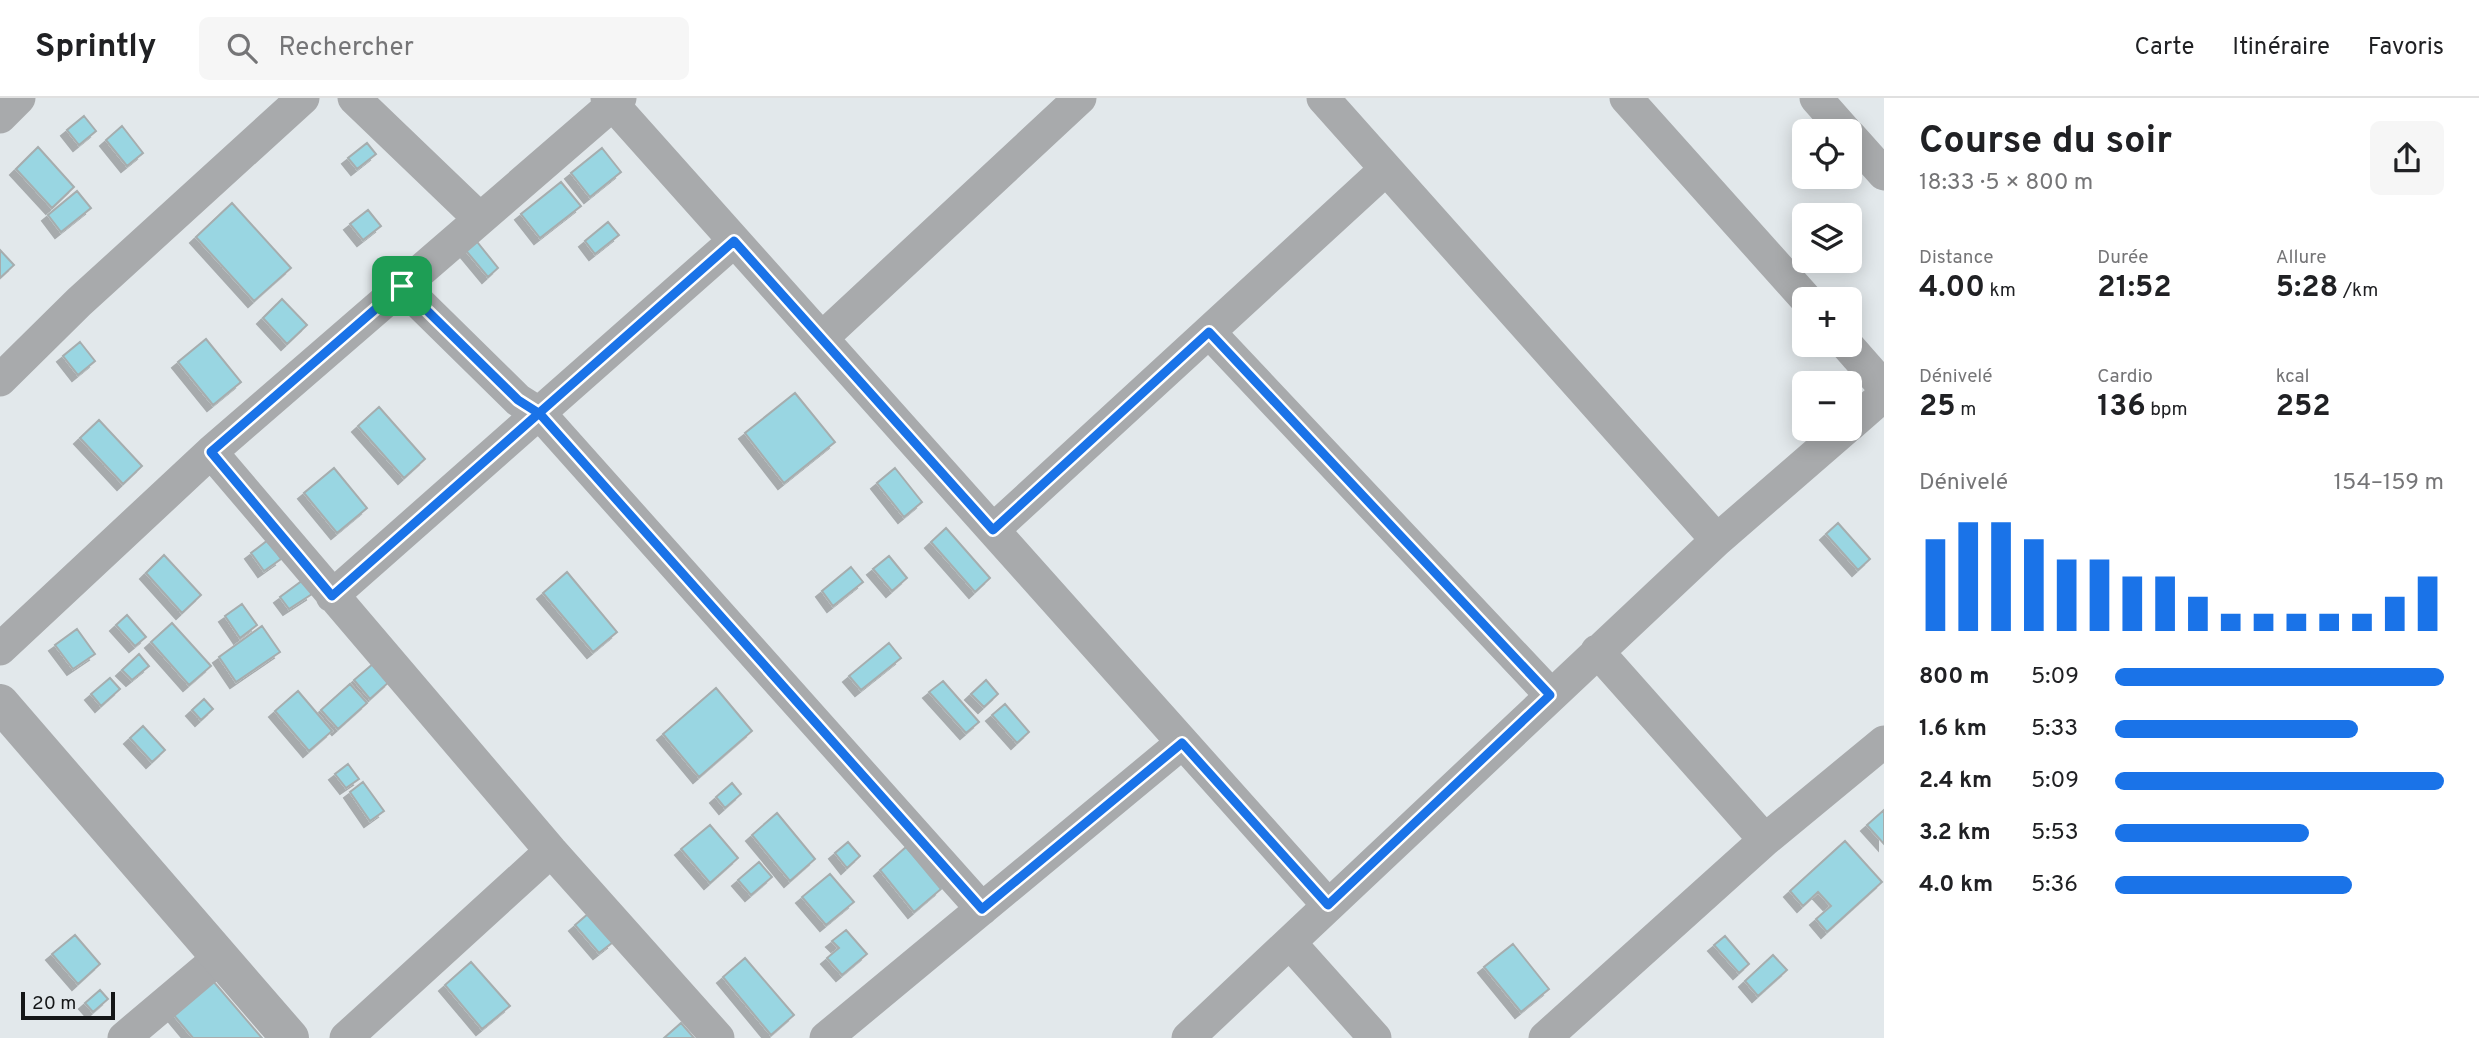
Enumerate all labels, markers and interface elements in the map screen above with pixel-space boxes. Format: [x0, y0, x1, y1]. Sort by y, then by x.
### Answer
search box [199, 17, 689, 80]
text: Sprintly [35, 27, 157, 69]
icon: search [223, 29, 261, 67]
text: Rechercher [279, 32, 414, 65]
text: Carte [2134, 33, 2194, 63]
text: Itinéraire [2232, 33, 2330, 63]
text: Favoris [2368, 33, 2444, 63]
text: Course du soir [1919, 118, 2172, 167]
map controls [1792, 119, 1862, 441]
button: locate [1792, 119, 1862, 189]
button: share [2370, 121, 2444, 195]
text: 18:33 · 5 × 800 m [1919, 169, 2093, 198]
button: layers [1792, 203, 1862, 273]
text: Distance [1919, 246, 1994, 270]
text: Durée [2097, 246, 2148, 270]
text: Allure [2276, 246, 2326, 270]
pin [372, 256, 432, 316]
icon: arrive [383, 267, 421, 305]
text: 4.00 [1919, 270, 1985, 307]
text: 21:52 [2097, 270, 2172, 307]
text: 5:28 [2276, 270, 2339, 307]
text: km [1985, 279, 2016, 303]
text: /km [2339, 279, 2378, 303]
button: + [1792, 287, 1862, 357]
text: Dénivelé [1919, 365, 1993, 389]
text: Cardio [2097, 365, 2153, 389]
text: kcal [2276, 365, 2309, 389]
button: − [1792, 371, 1862, 441]
text: 25 [1919, 389, 1956, 426]
text: 136 [2097, 389, 2146, 426]
text: 252 [2276, 389, 2331, 426]
text: m [1956, 398, 1976, 422]
text: bpm [2146, 398, 2188, 422]
text: Dénivelé [1919, 469, 2008, 498]
text: 154–159 m [2333, 469, 2444, 498]
text: 800 m [1919, 663, 1989, 692]
text: 5:09 [2031, 663, 2079, 692]
text: 1.6 km [1919, 715, 1987, 744]
text: 5:33 [2031, 715, 2078, 744]
text: 2.4 km [1919, 767, 1992, 796]
text: 5:09 [2031, 767, 2079, 796]
text: 3.2 km [1919, 819, 1991, 848]
text: 5:53 [2031, 819, 2079, 848]
text: 4.0 km [1919, 871, 1993, 900]
text: 5:36 [2031, 871, 2078, 900]
scale bar [21, 989, 116, 1021]
text: 20 m [32, 992, 76, 1016]

